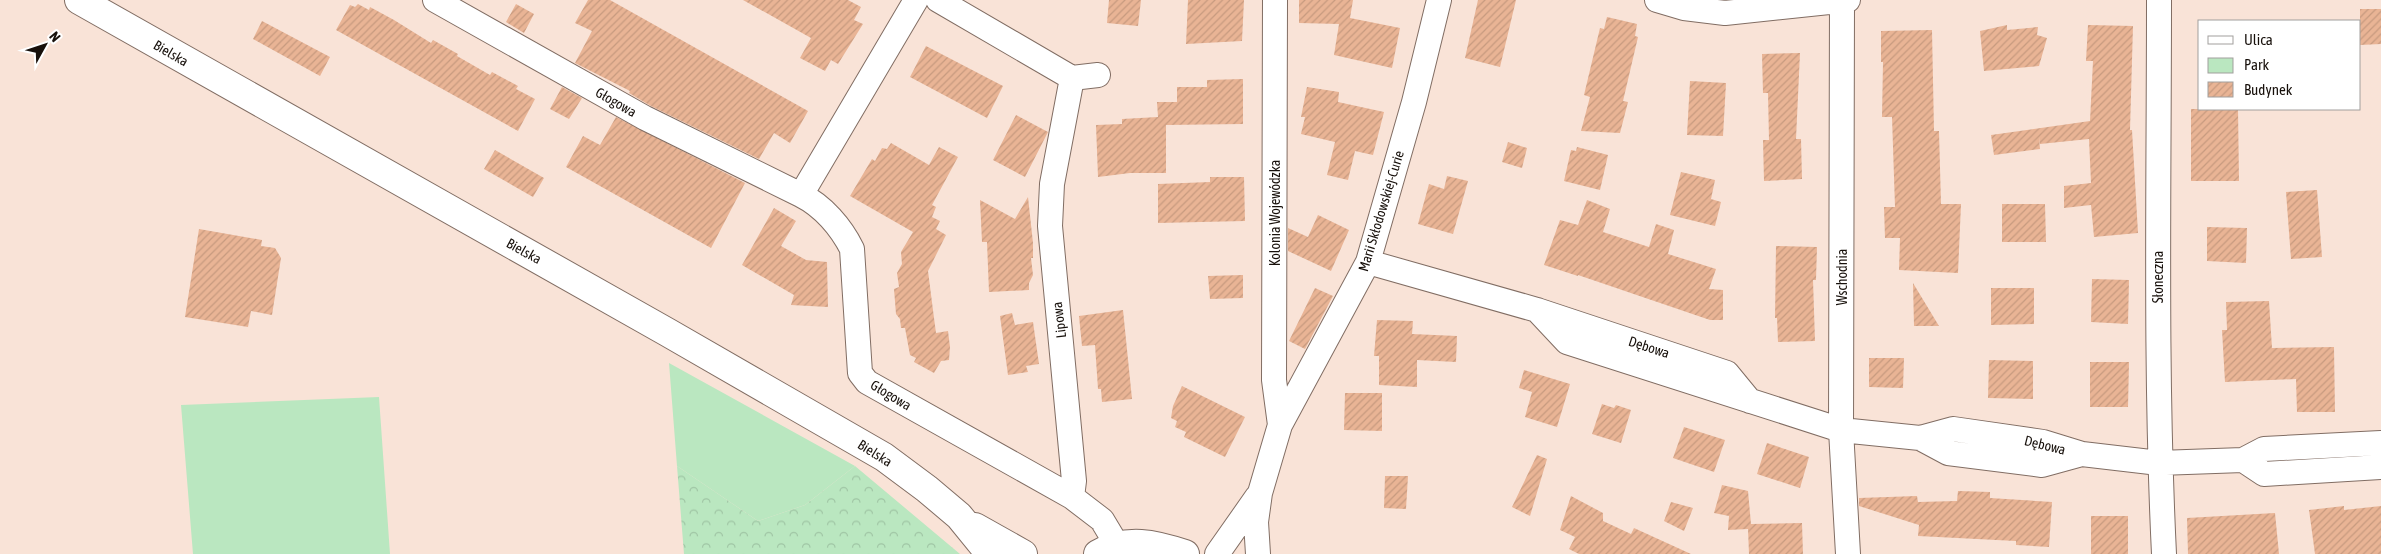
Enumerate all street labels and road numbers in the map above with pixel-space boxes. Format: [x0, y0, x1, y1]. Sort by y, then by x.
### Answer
street label: Bielska [151, 37, 191, 69]
street label: Głogowa [593, 84, 639, 120]
street label: Marii Skłodowskiej-Curie [1355, 149, 1407, 273]
street label: Kolonia Wojewódzka [1267, 160, 1283, 266]
street label: Bielska [504, 235, 544, 267]
street label: Wschodnia [1834, 249, 1850, 305]
street label: Słoneczna [2150, 251, 2166, 303]
street label: Lipowa [1049, 301, 1069, 339]
street label: Dębowa [1627, 333, 1671, 361]
street label: Głogowa [868, 377, 914, 413]
street label: Dębowa [2023, 432, 2067, 458]
street label: Bielska [855, 436, 895, 470]

